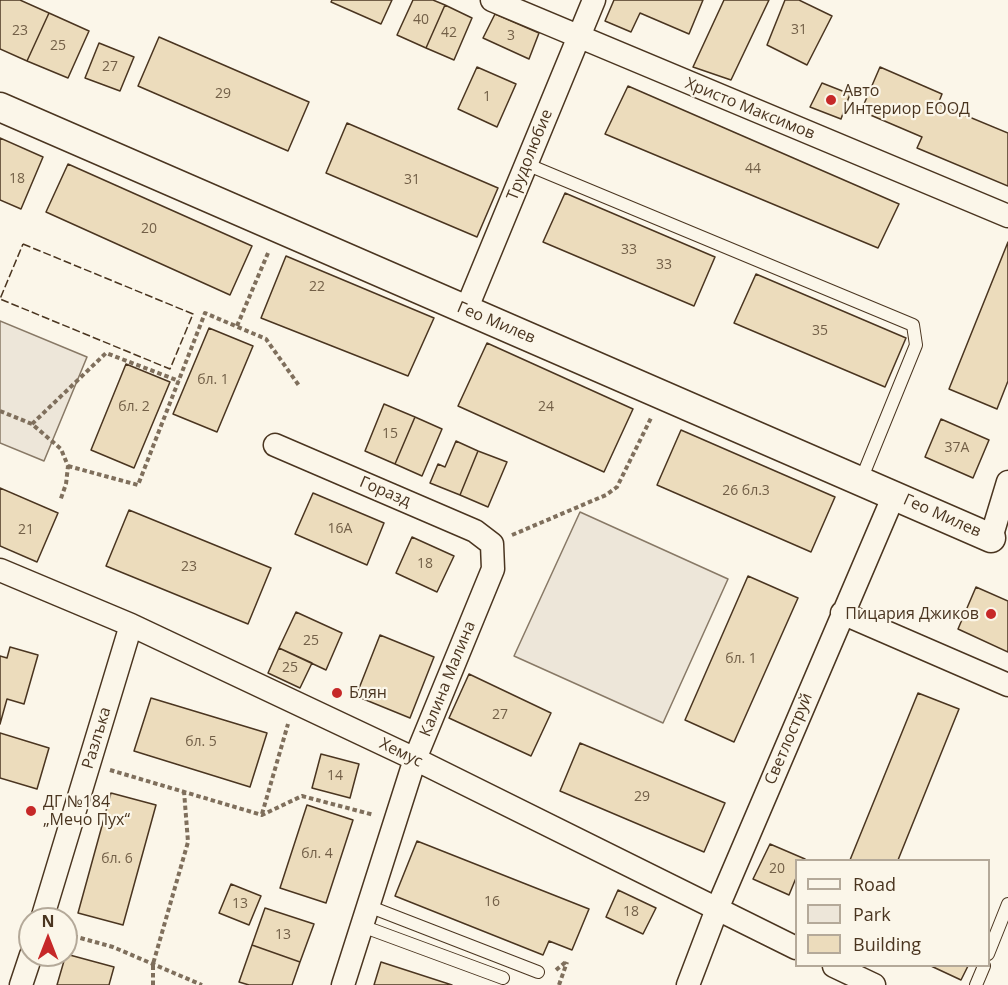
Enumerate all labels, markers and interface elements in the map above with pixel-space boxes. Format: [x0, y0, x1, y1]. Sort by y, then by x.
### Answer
house number: 40 [413, 12, 429, 28]
house number: 31 [791, 22, 807, 38]
house number: 23 [12, 23, 28, 39]
house number: 42 [441, 25, 457, 41]
house number: 3 [507, 28, 515, 44]
house number: 25 [50, 38, 66, 54]
house number: 27 [102, 59, 118, 75]
street label: Христо Максимов [682, 74, 818, 144]
place label: Авто Интериор ЕООД [843, 81, 970, 119]
house number: 29 [215, 86, 231, 102]
house number: 1 [483, 89, 491, 105]
marker: Авто Интериор ЕООД [824, 93, 838, 107]
street label: Трудолюбие [503, 107, 557, 203]
house number: 44 [745, 161, 761, 177]
house number: 18 [9, 171, 25, 187]
house number: 31 [404, 172, 420, 188]
house number: 20 [141, 221, 157, 237]
house number: 33 [621, 242, 637, 258]
house number: 33 [656, 257, 672, 273]
house number: 22 [309, 279, 325, 295]
street label: Гео Милев [454, 298, 538, 348]
house number: 35 [812, 323, 828, 339]
house number: бл. 1 [197, 372, 229, 388]
house number: бл. 2 [118, 399, 150, 415]
house number: 24 [538, 399, 554, 415]
house number: 15 [382, 426, 398, 442]
house number: 37А [945, 440, 969, 456]
street label: Горазд [357, 473, 413, 511]
house number: 26 бл.3 [722, 483, 770, 499]
street label: Гео Милев [900, 490, 984, 542]
house number: 16А [328, 521, 352, 537]
house number: 21 [18, 522, 34, 538]
house number: 18 [417, 556, 433, 572]
house number: 23 [181, 559, 197, 575]
place label: Пицария Джиков [845, 604, 979, 624]
marker: Пицария Джиков [984, 607, 998, 621]
street label: Калина Малина [416, 618, 480, 740]
house number: 25 [303, 633, 319, 649]
house number: бл. 1 [725, 651, 757, 667]
house number: 25 [282, 660, 298, 676]
place label: Блян [349, 683, 387, 703]
marker: Блян [330, 686, 344, 700]
street label: Светлоструй [761, 690, 817, 788]
street label: Разлъка [79, 705, 115, 771]
house number: 27 [492, 707, 508, 723]
house number: бл. 5 [185, 734, 217, 750]
street label: Хемус [376, 734, 426, 772]
house number: 14 [327, 768, 343, 784]
house number: 29 [634, 789, 650, 805]
place label: ДГ №184 „Мечо Пух“ [43, 792, 130, 830]
marker: ДГ №184 „Мечо Пух“ [24, 804, 38, 818]
house number: бл. 4 [301, 846, 333, 862]
house number: бл. 6 [101, 851, 133, 867]
legend [795, 859, 990, 967]
house number: 20 [769, 861, 785, 877]
text: Road [853, 872, 896, 896]
house number: 16 [484, 894, 500, 910]
house number: 13 [232, 896, 248, 912]
text: Park [853, 902, 891, 926]
house number: 18 [623, 904, 639, 920]
north arrow [18, 907, 78, 967]
text: N [41, 910, 55, 932]
house number: 13 [275, 927, 291, 943]
text: Building [853, 932, 921, 956]

